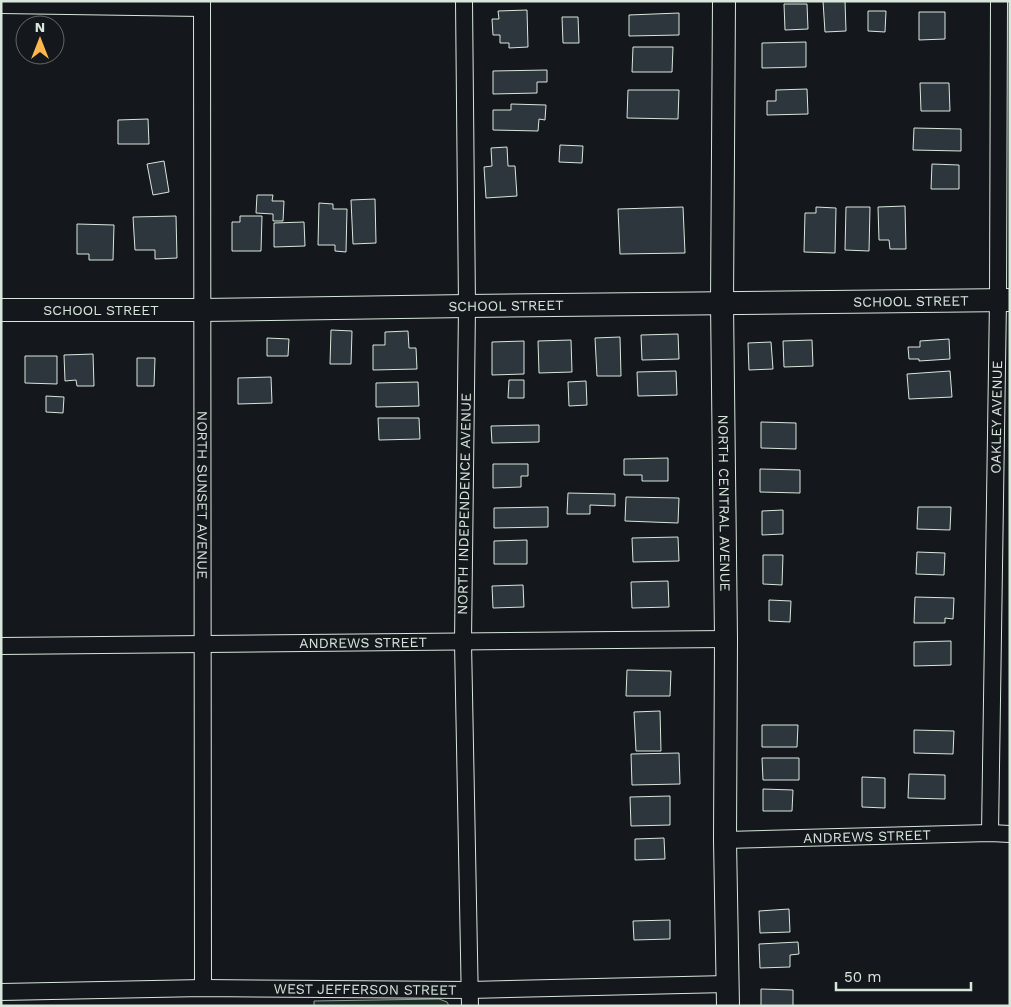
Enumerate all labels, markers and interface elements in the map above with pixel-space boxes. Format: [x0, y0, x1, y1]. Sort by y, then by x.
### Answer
north arrow [15, 15, 65, 65]
text: N [35, 19, 45, 35]
street label: SCHOOL STREET [853, 292, 969, 310]
street label: SCHOOL STREET [448, 297, 564, 314]
street label: SCHOOL STREET [43, 302, 159, 318]
street label: OAKLEY AVENUE [987, 360, 1005, 474]
street label: NORTH INDEPENDENCE AVENUE [454, 393, 474, 615]
street label: NORTH SUNSET AVENUE [194, 411, 211, 579]
street label: NORTH CENTRAL AVENUE [715, 414, 733, 592]
street label: ANDREWS STREET [299, 634, 427, 651]
street label: ANDREWS STREET [803, 827, 932, 846]
scale bar [836, 960, 971, 992]
text: 50 m [844, 968, 881, 986]
street label: WEST JEFFERSON STREET [273, 981, 457, 998]

